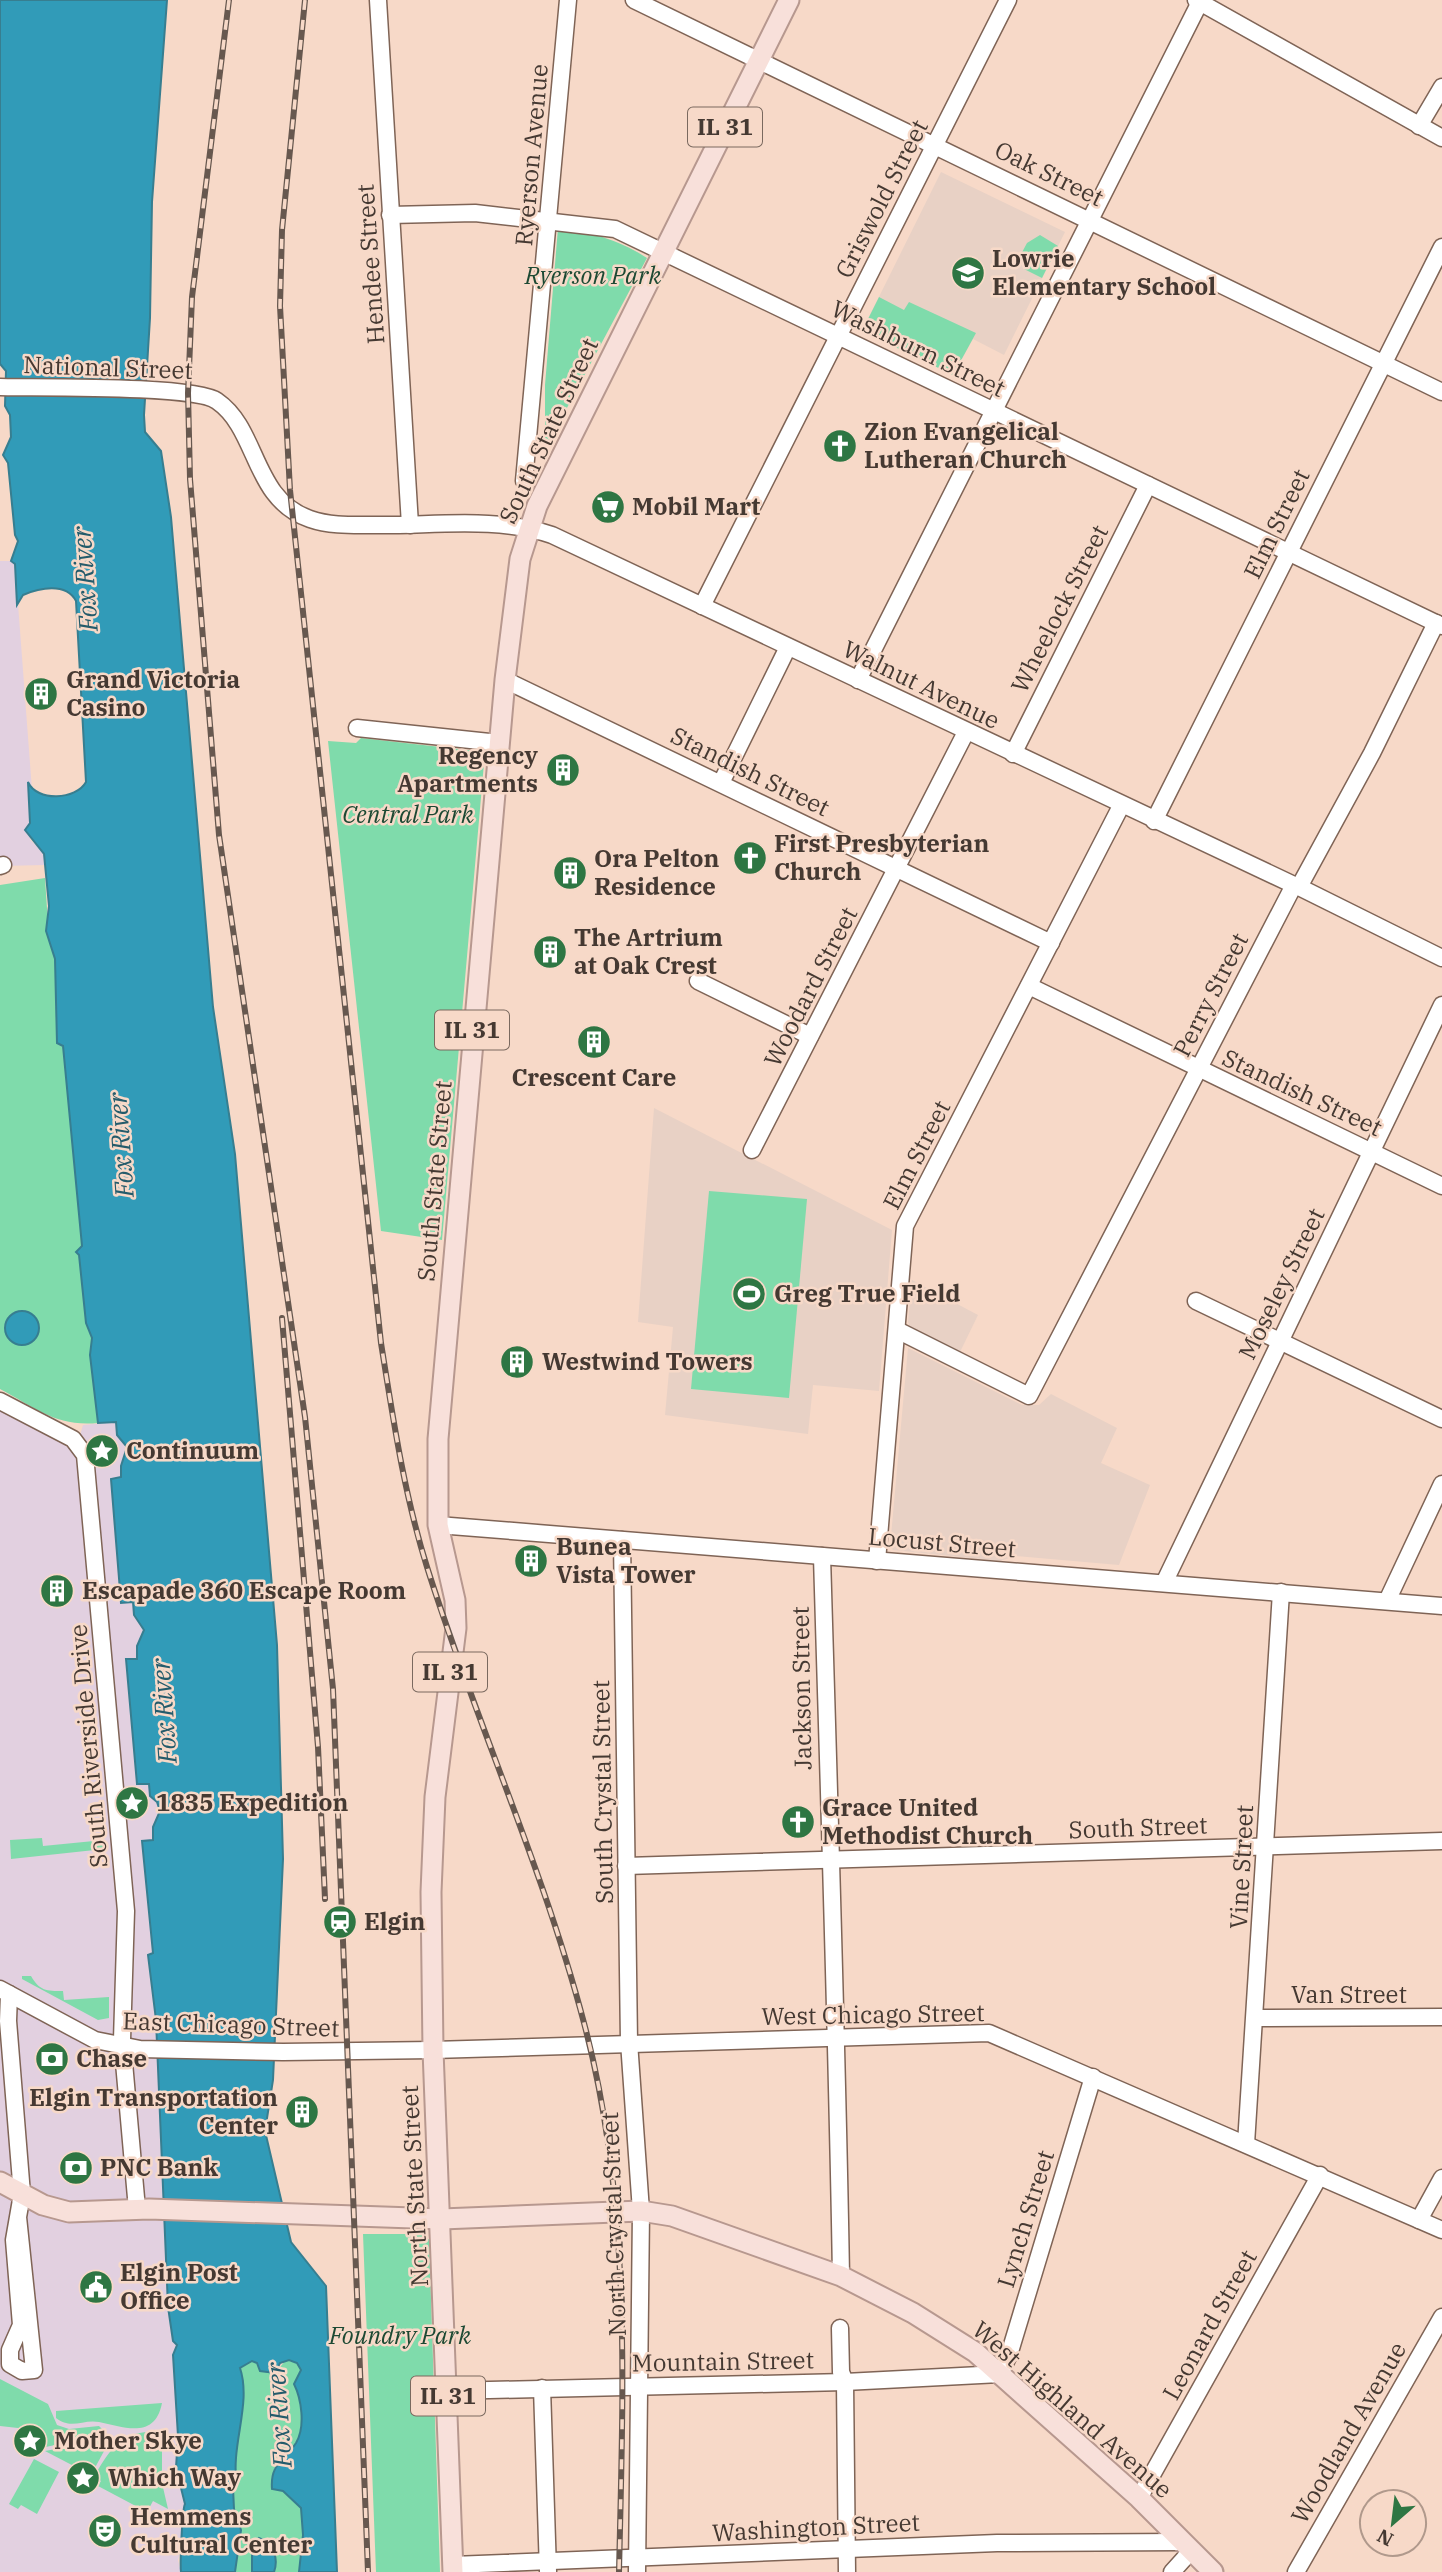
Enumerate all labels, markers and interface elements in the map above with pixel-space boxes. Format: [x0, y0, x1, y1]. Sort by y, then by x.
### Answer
street label: Ryerson Avenue [507, 63, 555, 247]
road number: IL 31 [688, 108, 762, 146]
street label: Griswold Street [827, 114, 935, 283]
street label: Oak Street [990, 133, 1109, 213]
street label: Hendee Street [348, 183, 392, 345]
place label: Lowrie Elementary School [992, 242, 1216, 302]
school or university icon: Lowrie Elementary School [949, 254, 987, 292]
park label: Ryerson Park [524, 259, 661, 291]
street label: Washburn Street [826, 292, 1011, 404]
street label: South State Street [491, 333, 605, 529]
street label: National Street [23, 348, 193, 386]
place label: Zion Evangelical Lutheran Church [864, 415, 1067, 475]
church icon: Zion Evangelical Lutheran Church [821, 427, 859, 465]
street label: Elm Street [1236, 463, 1316, 584]
supermarket icon: Mobil Mart [589, 488, 627, 526]
place label: Mobil Mart [632, 490, 760, 522]
street label: Wheelock Street [1003, 519, 1115, 698]
water label: Fox River [63, 525, 105, 634]
street label: Walnut Avenue [838, 632, 1005, 736]
place label: Grand Victoria Casino [66, 663, 241, 723]
building icon: Grand Victoria Casino [22, 675, 60, 713]
street label: Standish Street [666, 719, 835, 823]
place label: Regency Apartments [397, 739, 538, 799]
building icon: Regency Apartments [544, 751, 582, 789]
park label: Central Park [342, 798, 474, 830]
place label: First Presbyterian Church [774, 827, 989, 887]
church icon: First Presbyterian Church [731, 839, 769, 877]
place label: Ora Pelton Residence [594, 842, 719, 902]
building icon: Ora Pelton Residence [551, 854, 589, 892]
street label: Woodard Street [756, 901, 864, 1072]
place label: The Artrium at Oak Crest [574, 921, 723, 981]
street label: Perry Street [1165, 927, 1255, 1062]
building icon: The Artrium at Oak Crest [531, 933, 569, 971]
road number: IL 31 [435, 1010, 509, 1050]
building icon: Crescent Care [575, 1023, 613, 1061]
street label: Standish Street [1217, 1041, 1388, 1143]
place label: Crescent Care [512, 1061, 676, 1093]
street label: South State Street [409, 1079, 459, 1283]
water label: Fox River [99, 1091, 141, 1200]
street label: Elm Street [875, 1095, 957, 1215]
street label: Moseley Street [1231, 1202, 1332, 1365]
sports icon: Greg True Field [730, 1275, 768, 1313]
place label: Greg True Field [774, 1277, 960, 1309]
building icon: Westwind Towers [498, 1343, 536, 1381]
place label: Westwind Towers [542, 1345, 753, 1377]
place icon: Continuum [83, 1432, 121, 1470]
place label: Continuum [126, 1434, 259, 1466]
street label: Locust Street [867, 1520, 1017, 1564]
place label: Bunea Vista Tower [556, 1530, 696, 1590]
building icon: Bunea Vista Tower [512, 1542, 550, 1580]
building icon: Escapade 360 Escape Room [38, 1572, 76, 1610]
place label: Escapade 360 Escape Room [82, 1574, 406, 1606]
street label: Jackson Street [784, 1606, 818, 1770]
street label: South Riverside Drive [61, 1623, 115, 1869]
road number: IL 31 [413, 1652, 487, 1692]
water label: Fox River [142, 1657, 184, 1766]
street label: South Crystal Street [584, 1680, 620, 1904]
place icon: 1835 Expedition [113, 1784, 151, 1822]
place label: 1835 Expedition [156, 1786, 349, 1818]
place label: Grace United Methodist Church [822, 1791, 1033, 1851]
church icon: Grace United Methodist Church [779, 1803, 817, 1841]
street label: Vine Street [1222, 1804, 1260, 1930]
street label: South Street [1068, 1809, 1208, 1845]
station icon: Elgin [321, 1903, 359, 1941]
place label: Elgin [364, 1905, 426, 1937]
street label: Van Street [1291, 1978, 1407, 2010]
street label: West Chicago Street [761, 1996, 985, 2032]
street label: East Chicago Street [122, 2004, 340, 2044]
bank icon: Chase [33, 2040, 71, 2078]
place label: Chase [76, 2042, 147, 2074]
place label: Elgin Transportation Center [29, 2081, 278, 2141]
street label: North State Street [393, 2084, 435, 2288]
building icon: Elgin Transportation Center [283, 2093, 321, 2131]
street label: North Crystal Street [593, 2111, 633, 2337]
street label: Lynch Street [989, 2146, 1061, 2291]
bank icon: PNC Bank [57, 2149, 95, 2187]
place label: PNC Bank [100, 2151, 218, 2183]
street label: Leonard Street [1155, 2244, 1264, 2405]
place label: Elgin Post Office [120, 2256, 238, 2316]
public building icon: Elgin Post Office [77, 2268, 115, 2306]
street label: West Highland Avenue [966, 2313, 1179, 2505]
park label: Foundry Park [328, 2319, 471, 2351]
street label: Woodland Avenue [1283, 2336, 1413, 2529]
street label: Mountain Street [632, 2343, 814, 2379]
water label: Fox River [257, 2361, 299, 2470]
road number: IL 31 [411, 2376, 485, 2416]
place icon: Mother Skye [11, 2422, 49, 2460]
place label: Mother Skye [54, 2424, 202, 2456]
place icon: Which Way [64, 2459, 102, 2497]
place label: Which Way [108, 2461, 241, 2493]
north arrow [1358, 2488, 1428, 2558]
place label: Hemmens Cultural Center [130, 2500, 312, 2560]
street label: Washington Street [711, 2506, 921, 2548]
theatre icon: Hemmens Cultural Center [86, 2512, 124, 2550]
text: N [1373, 2524, 1397, 2552]

